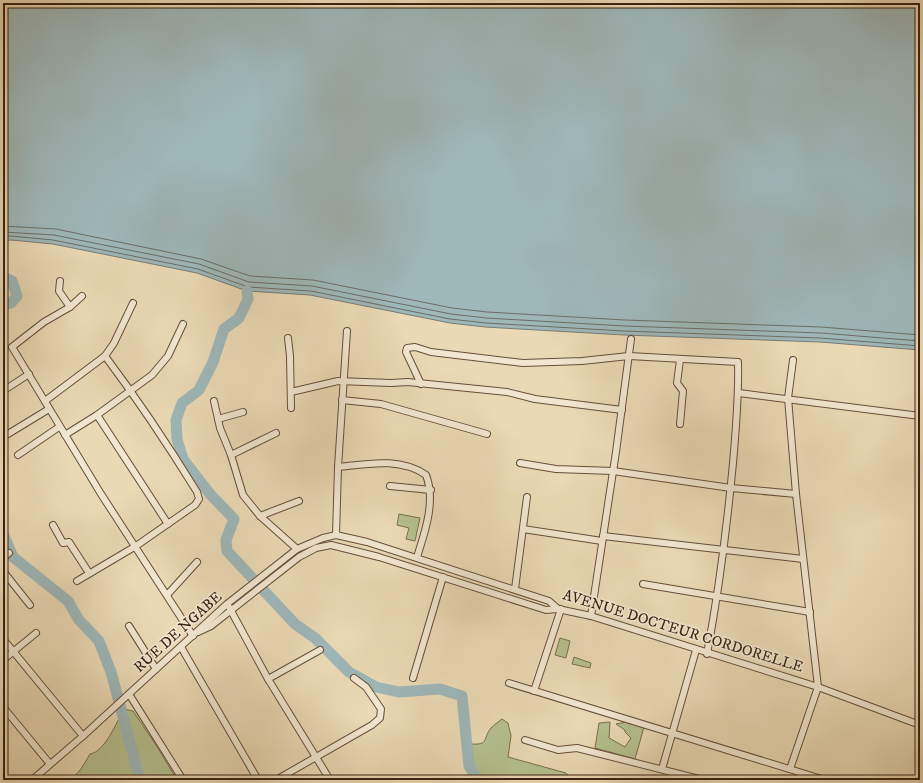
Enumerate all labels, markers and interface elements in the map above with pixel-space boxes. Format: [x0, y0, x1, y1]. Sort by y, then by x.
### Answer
street label: AVENUE DOCTEUR CORDORELLE [560, 585, 806, 677]
street label: RUE DE NGABE [130, 587, 226, 677]

